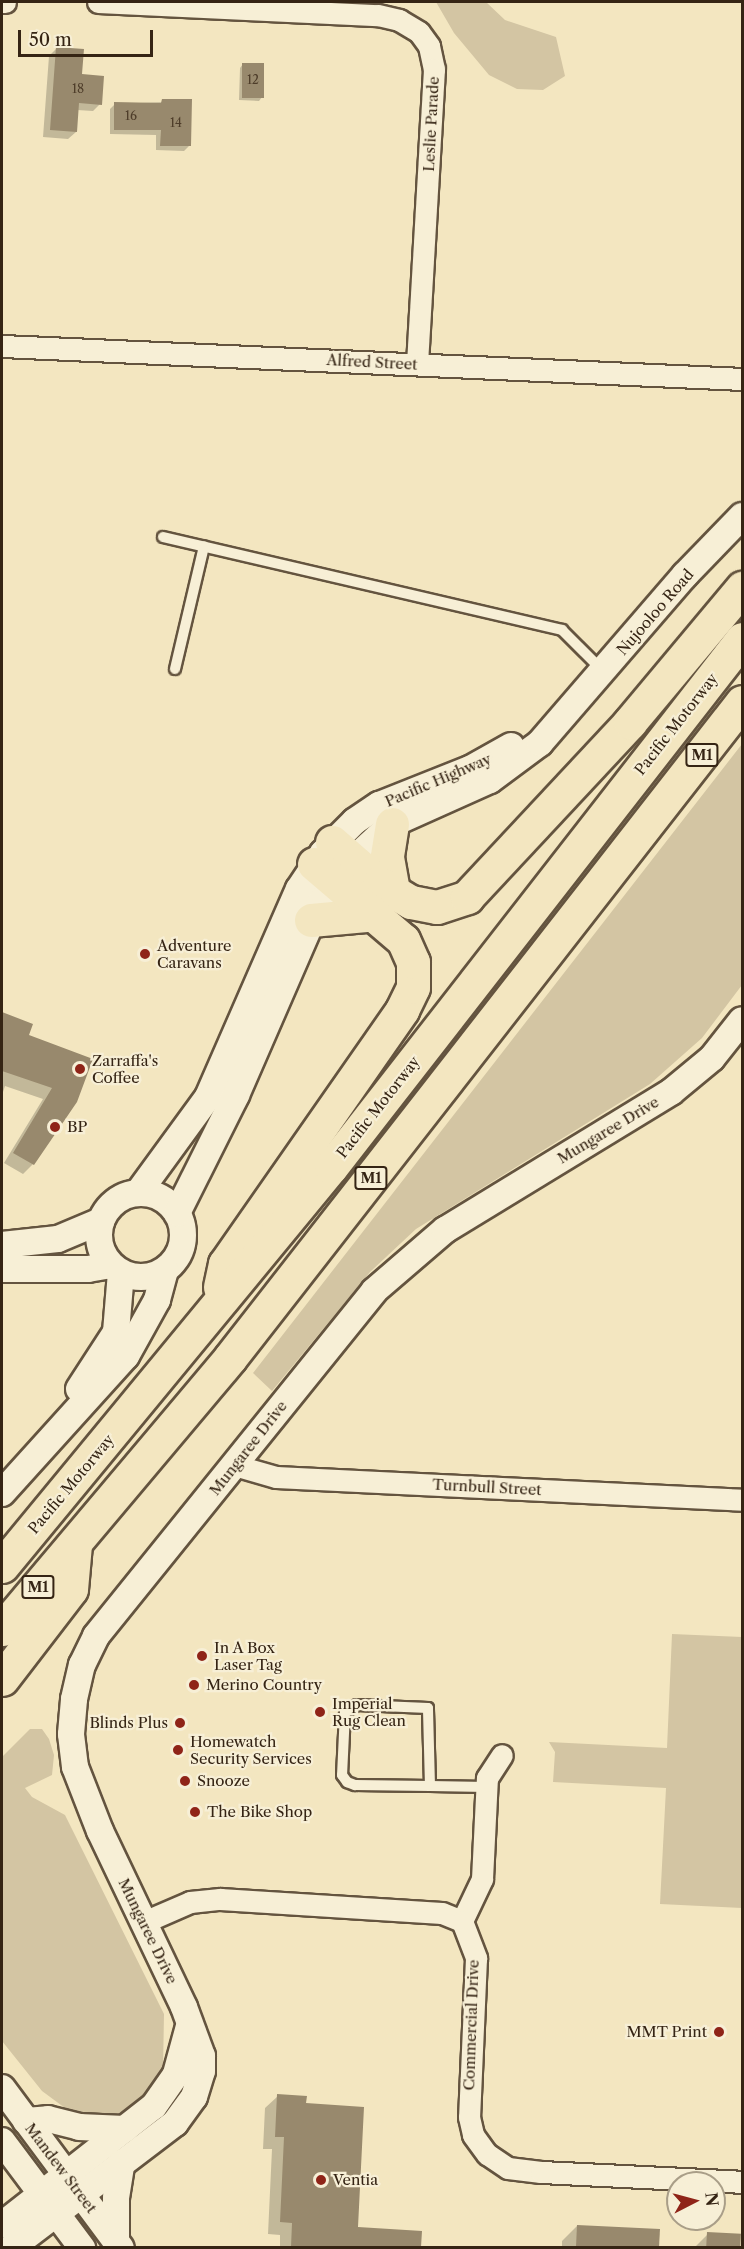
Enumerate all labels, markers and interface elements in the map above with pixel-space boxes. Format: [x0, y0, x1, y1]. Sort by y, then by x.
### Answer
scale bar [21, 18, 156, 56]
text: 50 m [29, 29, 72, 51]
house number: 12 [247, 73, 259, 87]
street label: Leslie Parade [420, 76, 442, 172]
house number: 18 [72, 82, 84, 96]
house number: 16 [125, 109, 137, 123]
house number: 14 [170, 116, 182, 130]
street label: Alfred Street [326, 351, 418, 373]
street label: Nujooloo Road [613, 565, 697, 659]
street label: Pacific Motorway [631, 670, 721, 778]
road number: M1 [684, 744, 720, 766]
street label: Pacific Highway [382, 750, 494, 810]
place label: Adventure Caravans [157, 936, 231, 971]
marker: Adventure Caravans [138, 947, 152, 961]
place label: Zarraffa's Coffee [92, 1051, 158, 1086]
street label: Pacific Motorway [333, 1053, 423, 1161]
marker: Zarraffa's Coffee [73, 1062, 87, 1076]
street label: Mungaree Drive [554, 1093, 662, 1167]
place label: BP [67, 1118, 87, 1136]
marker: BP [48, 1120, 62, 1134]
road number: M1 [353, 1167, 389, 1189]
street label: Mungaree Drive [205, 1397, 291, 1499]
street label: Pacific Motorway [24, 1431, 118, 1537]
street label: Turnbull Street [432, 1475, 542, 1499]
road number: M1 [20, 1576, 56, 1598]
place label: In A Box Laser Tag [214, 1638, 283, 1673]
marker: In A Box Laser Tag [195, 1649, 209, 1663]
place label: Merino Country [206, 1676, 322, 1694]
marker: Merino Country [187, 1678, 201, 1692]
place label: Imperial Rug Clean [332, 1694, 406, 1729]
marker: Imperial Rug Clean [313, 1705, 327, 1719]
place label: Blinds Plus [89, 1714, 168, 1732]
marker: Blinds Plus [173, 1716, 187, 1730]
place label: Homewatch Security Services [190, 1732, 312, 1767]
marker: Homewatch Security Services [171, 1743, 185, 1757]
place label: Snooze [197, 1772, 250, 1790]
marker: Snooze [178, 1774, 192, 1788]
place label: The Bike Shop [207, 1803, 312, 1821]
marker: The Bike Shop [188, 1805, 202, 1819]
street label: Mungaree Drive [115, 1875, 181, 1987]
street label: Commercial Drive [460, 1959, 482, 2091]
place label: MMT Print [626, 2023, 707, 2041]
marker: MMT Print [712, 2025, 726, 2039]
street label: Mandew Street [21, 2119, 101, 2217]
place label: Ventia [333, 2171, 378, 2189]
north arrow [666, 2171, 726, 2231]
marker: Ventia [314, 2173, 328, 2187]
text: N [701, 2191, 723, 2207]

